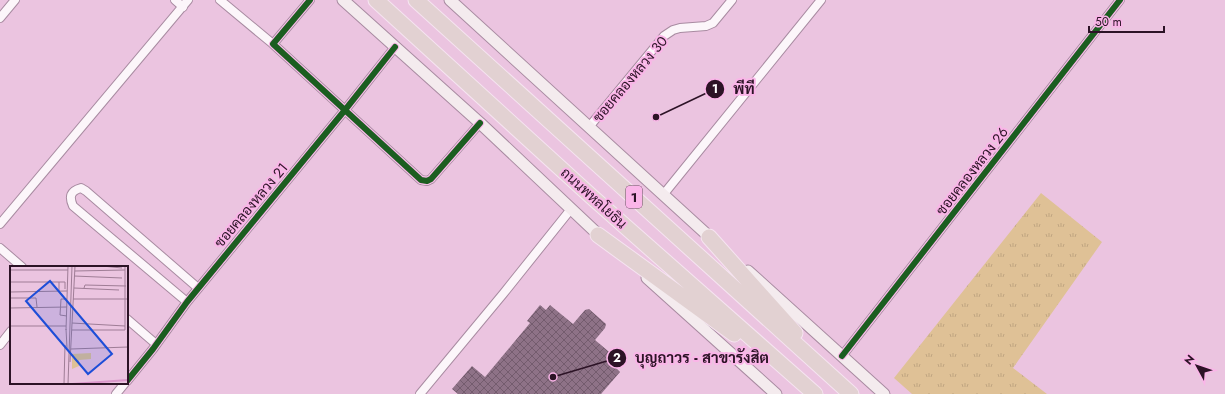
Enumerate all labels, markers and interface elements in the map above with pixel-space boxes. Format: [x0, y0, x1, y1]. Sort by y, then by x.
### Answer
scale bar [1089, 8, 1164, 34]
text: 50 m [1095, 13, 1122, 31]
street label: ซอยคลองหลวง 30 [588, 32, 672, 126]
callout: พีที [705, 75, 762, 102]
text: พีที [733, 78, 755, 100]
text: 1 [712, 80, 718, 98]
street label: ซอยคลองหลวง 26 [931, 123, 1013, 219]
street label: ซอยคลองหลวง 21 [210, 158, 292, 252]
street label: ถนนพหลโยธิน [557, 163, 632, 233]
road number: 1 [626, 186, 642, 208]
inset map [10, 266, 128, 384]
callout: บุญถาวร - สาขารังสิต [607, 344, 777, 371]
north arrow [1177, 346, 1217, 386]
text: บุญถาวร - สาขารังสิต [635, 347, 769, 369]
text: 2 [613, 349, 621, 367]
text: N [1180, 351, 1198, 368]

